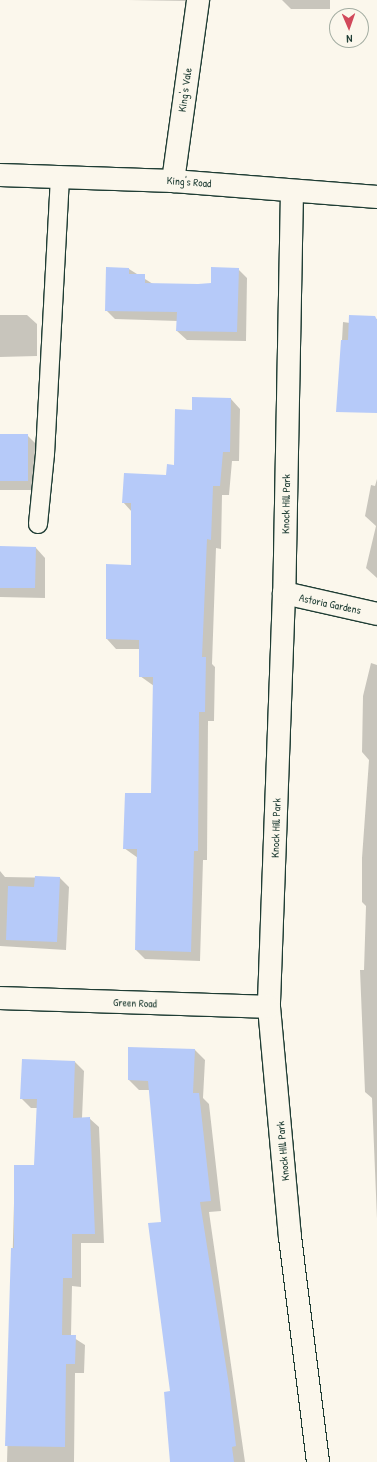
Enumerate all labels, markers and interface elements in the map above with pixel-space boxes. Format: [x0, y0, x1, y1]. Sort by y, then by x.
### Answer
north arrow [329, 8, 369, 48]
text: N [346, 32, 353, 46]
street label: King's Vale [175, 67, 195, 113]
street label: King's Road [166, 174, 212, 190]
street label: Knock Hill Park [279, 474, 293, 534]
street label: Astoria Gardens [298, 591, 362, 617]
street label: Knock Hill Park [268, 798, 284, 858]
street label: Green Road [113, 996, 157, 1010]
street label: Knock Hill Park [274, 1121, 292, 1181]

